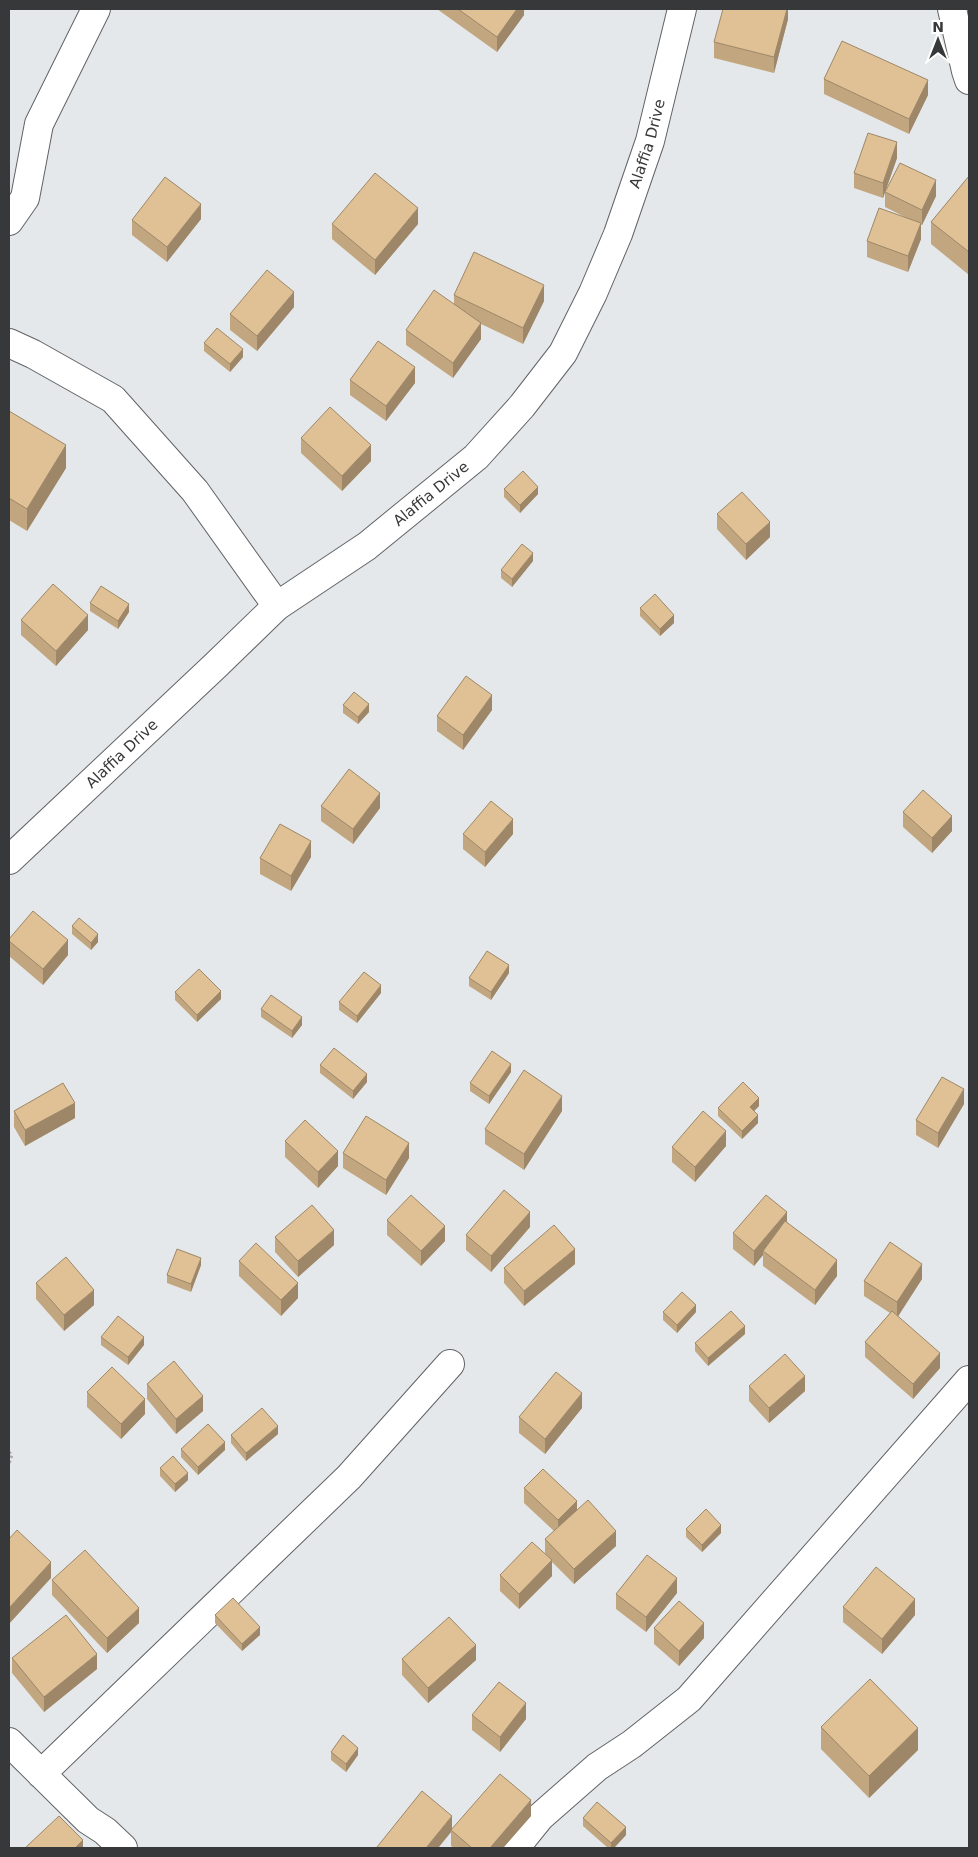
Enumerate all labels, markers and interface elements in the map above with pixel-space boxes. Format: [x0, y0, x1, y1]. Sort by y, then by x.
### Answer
north arrow [913, 15, 963, 65]
text: N [932, 19, 944, 35]
street label: Alaffia Drive [625, 97, 669, 191]
street label: Alaffia Drive [390, 458, 472, 530]
street label: Alaffia Drive [82, 716, 162, 792]

